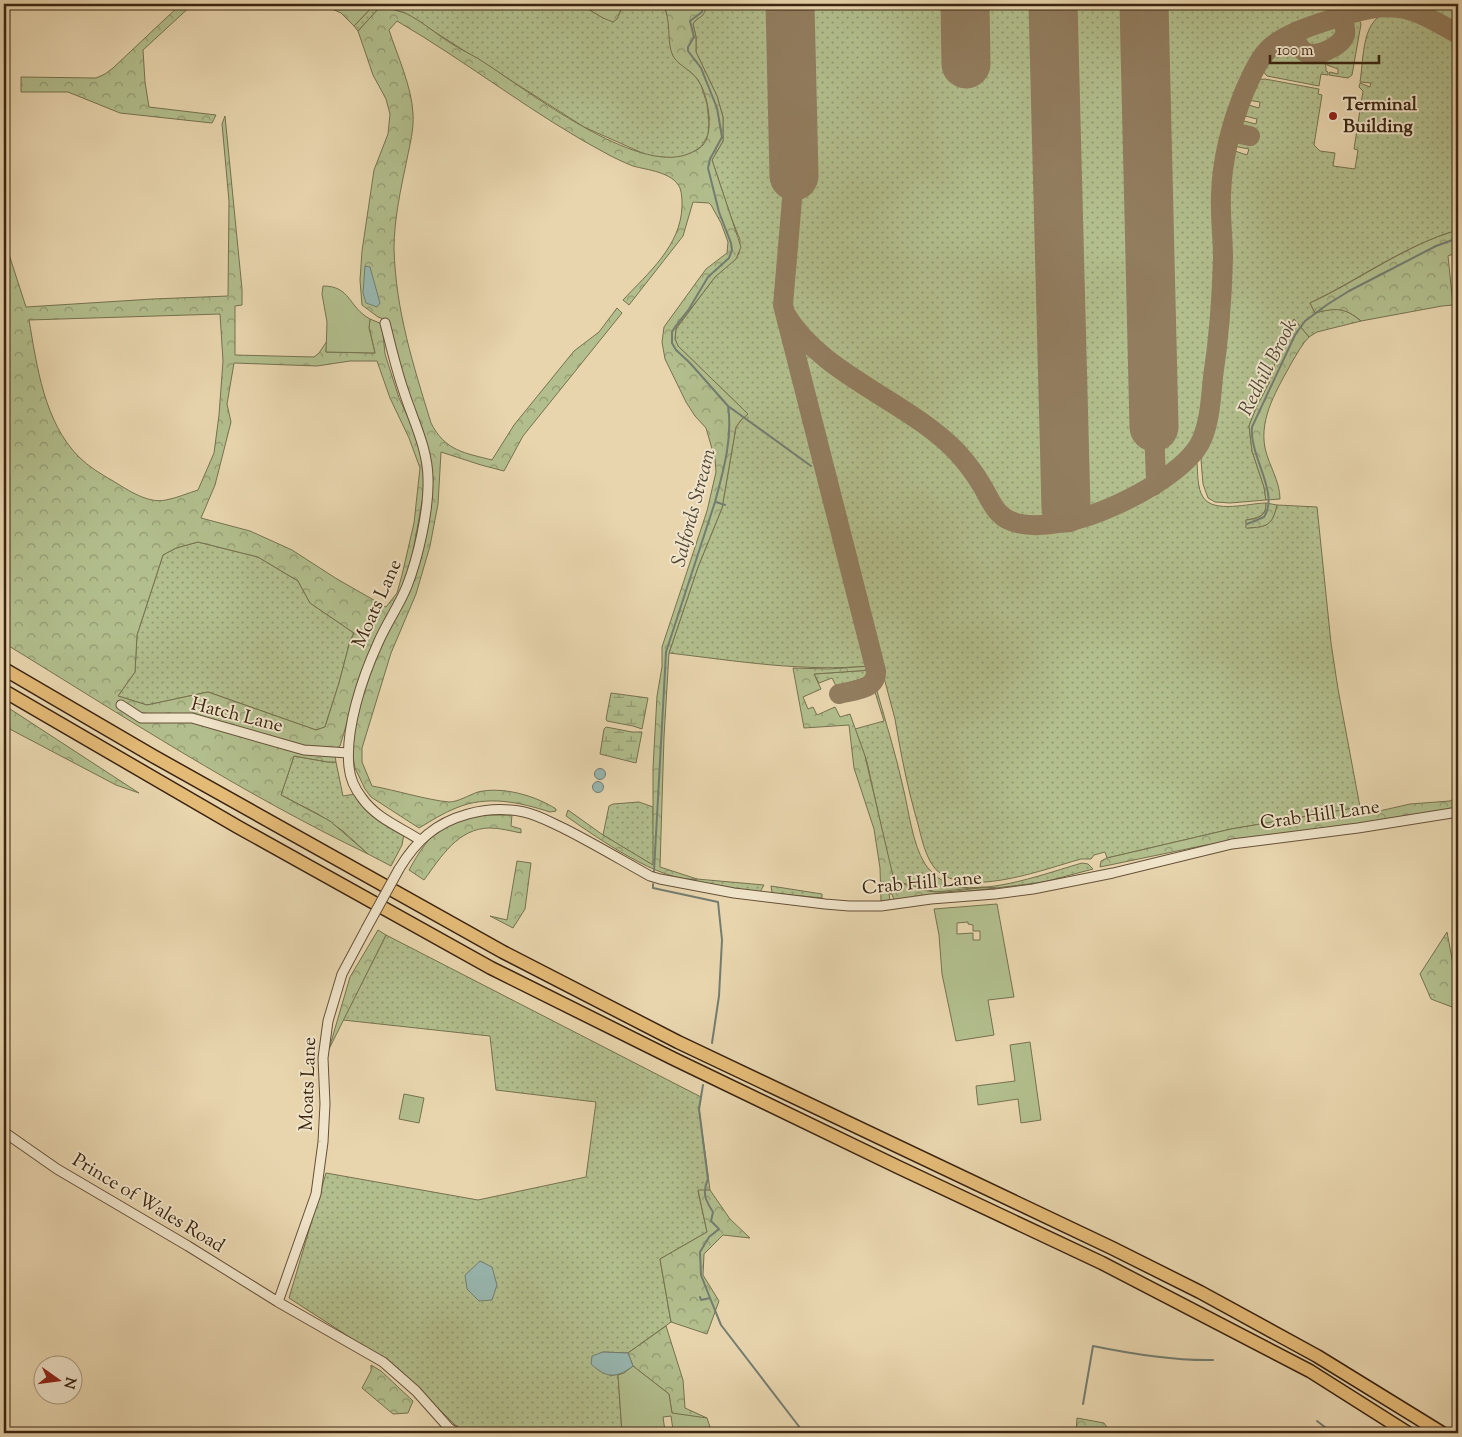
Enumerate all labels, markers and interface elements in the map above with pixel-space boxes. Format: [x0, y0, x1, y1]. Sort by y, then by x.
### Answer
scale bar [1270, 32, 1378, 64]
text: 100 m [1277, 41, 1314, 62]
place label: Terminal Building [1343, 92, 1418, 141]
marker: Terminal Building [1327, 110, 1339, 122]
water label: Redhill Brook [1232, 315, 1306, 421]
water label: Salfords Stream [665, 446, 725, 570]
street label: Moats Lane [346, 555, 410, 653]
street label: Hatch Lane [188, 692, 286, 740]
street label: Crab Hill Lane [1259, 794, 1382, 838]
street label: Crab Hill Lane [861, 865, 983, 903]
street label: Moats Lane [294, 1036, 324, 1132]
street label: Prince of Wales Road [67, 1148, 230, 1260]
north arrow [32, 1354, 82, 1404]
text: N [58, 1375, 80, 1391]

